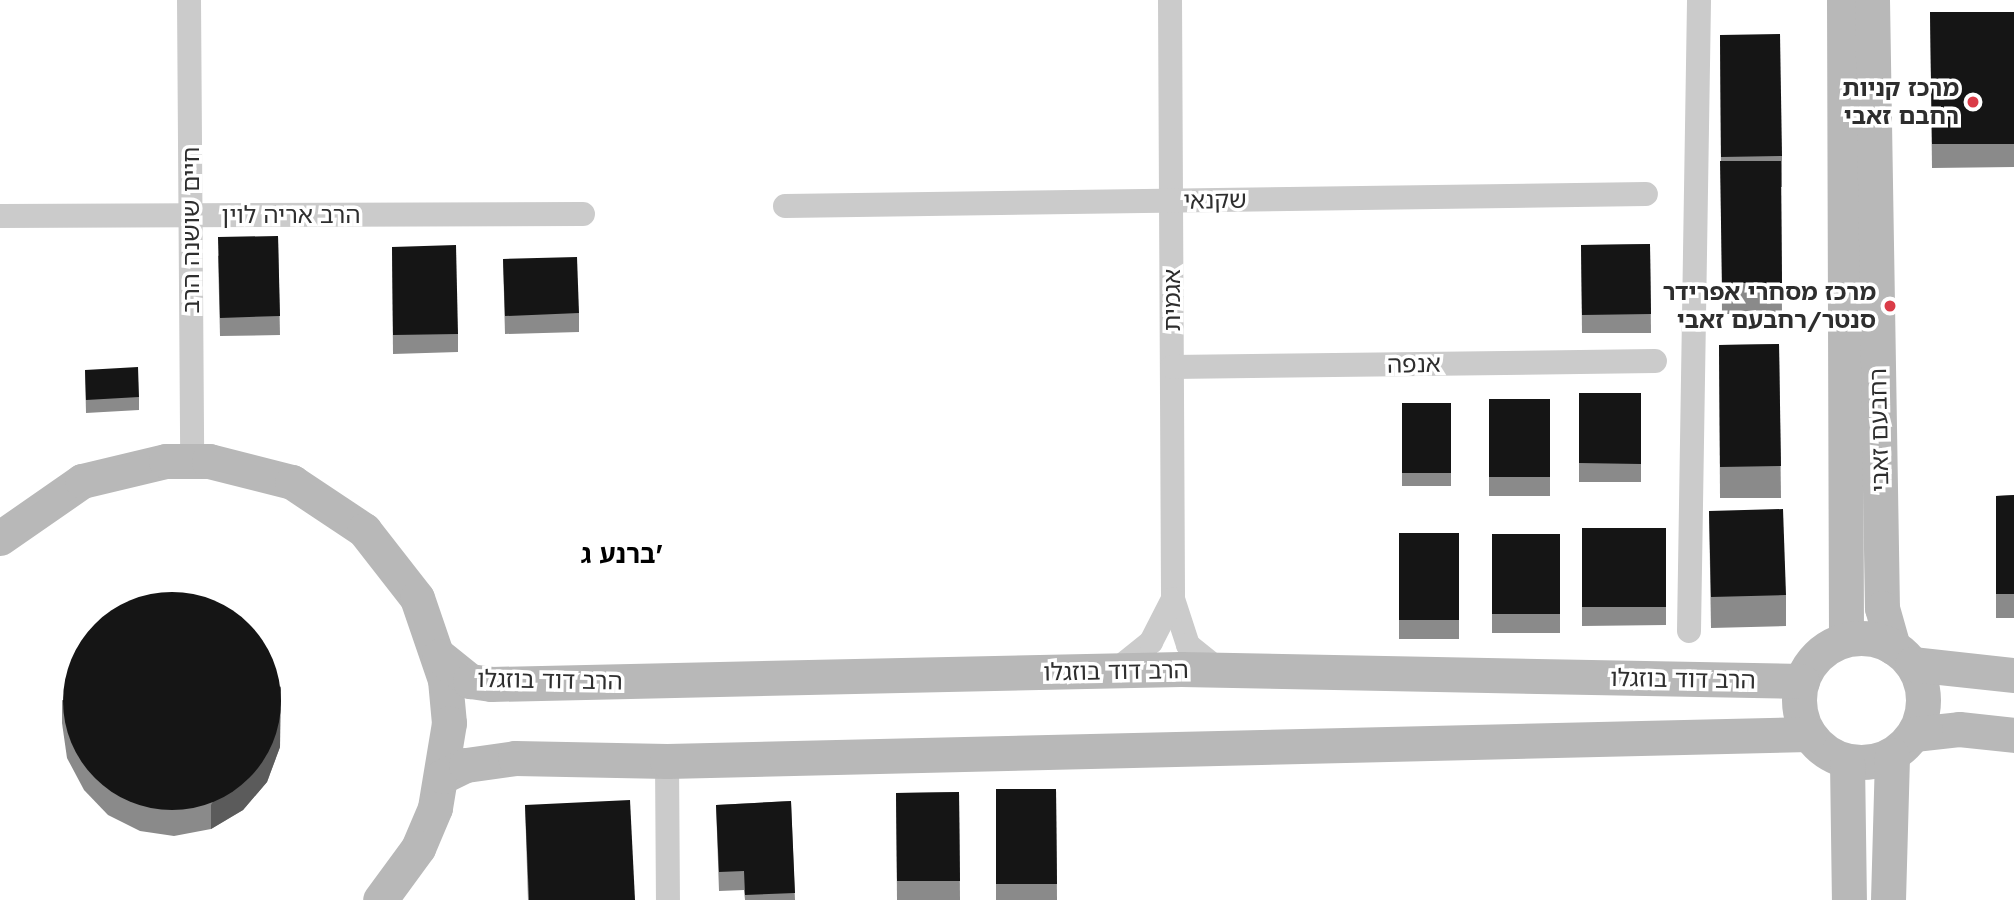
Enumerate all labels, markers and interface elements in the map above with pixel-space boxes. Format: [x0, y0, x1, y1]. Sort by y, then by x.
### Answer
place label: מרכז קניות רחבם זאבי [1842, 74, 1959, 130]
marker: מרכז קניות רחבם זאבי [1965, 94, 1981, 110]
street label: חיים שושנה הרב [177, 147, 205, 313]
street label: שקנאי [1183, 185, 1247, 215]
street label: הרב אריה לוין [222, 201, 360, 229]
street label: אגמית [1158, 269, 1186, 331]
place label: מרכז מסחרי אפרידר סנטר/רחבעם זאבי [1663, 278, 1876, 334]
marker: מרכז מסחרי אפרידר סנטר/רחבעם זאבי [1882, 298, 1898, 314]
street label: אנפה [1387, 349, 1441, 379]
street label: רחבעם זאבי [1864, 368, 1894, 492]
district label: ברנע ג' [581, 539, 663, 571]
street label: הרב דוד בוזגלו [1043, 655, 1189, 687]
street label: הרב דוד בוזגלו [1610, 663, 1756, 695]
street label: הרב דוד בוזגלו [477, 664, 623, 696]

